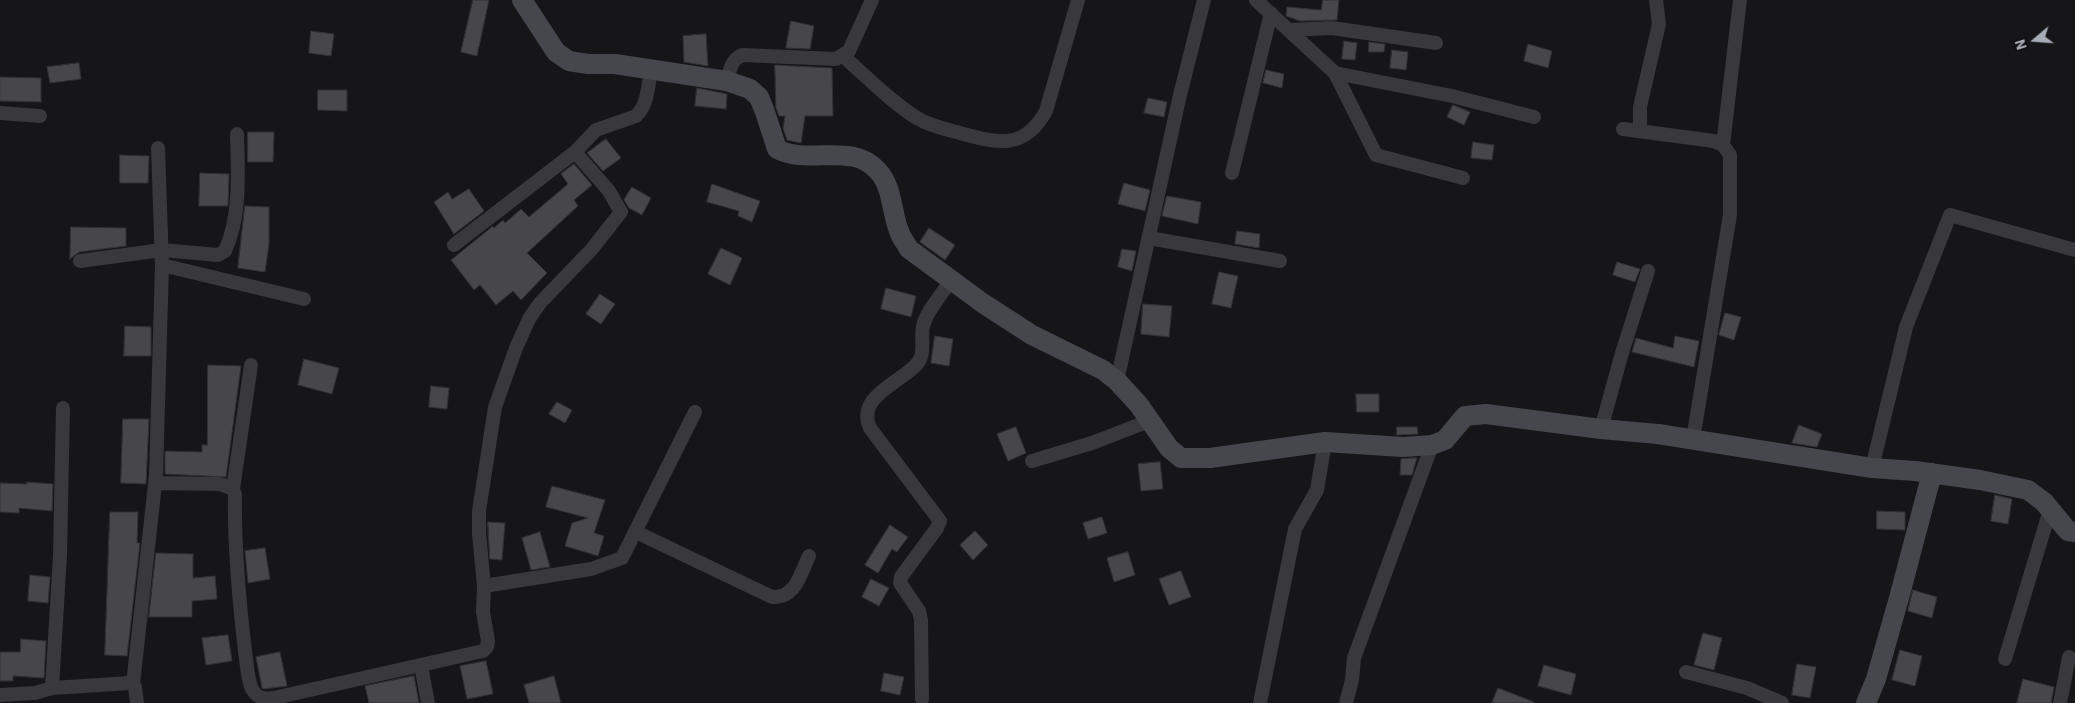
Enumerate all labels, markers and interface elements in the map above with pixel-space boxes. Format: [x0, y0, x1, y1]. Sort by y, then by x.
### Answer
north arrow [2010, 15, 2060, 65]
text: N [2011, 37, 2031, 52]

